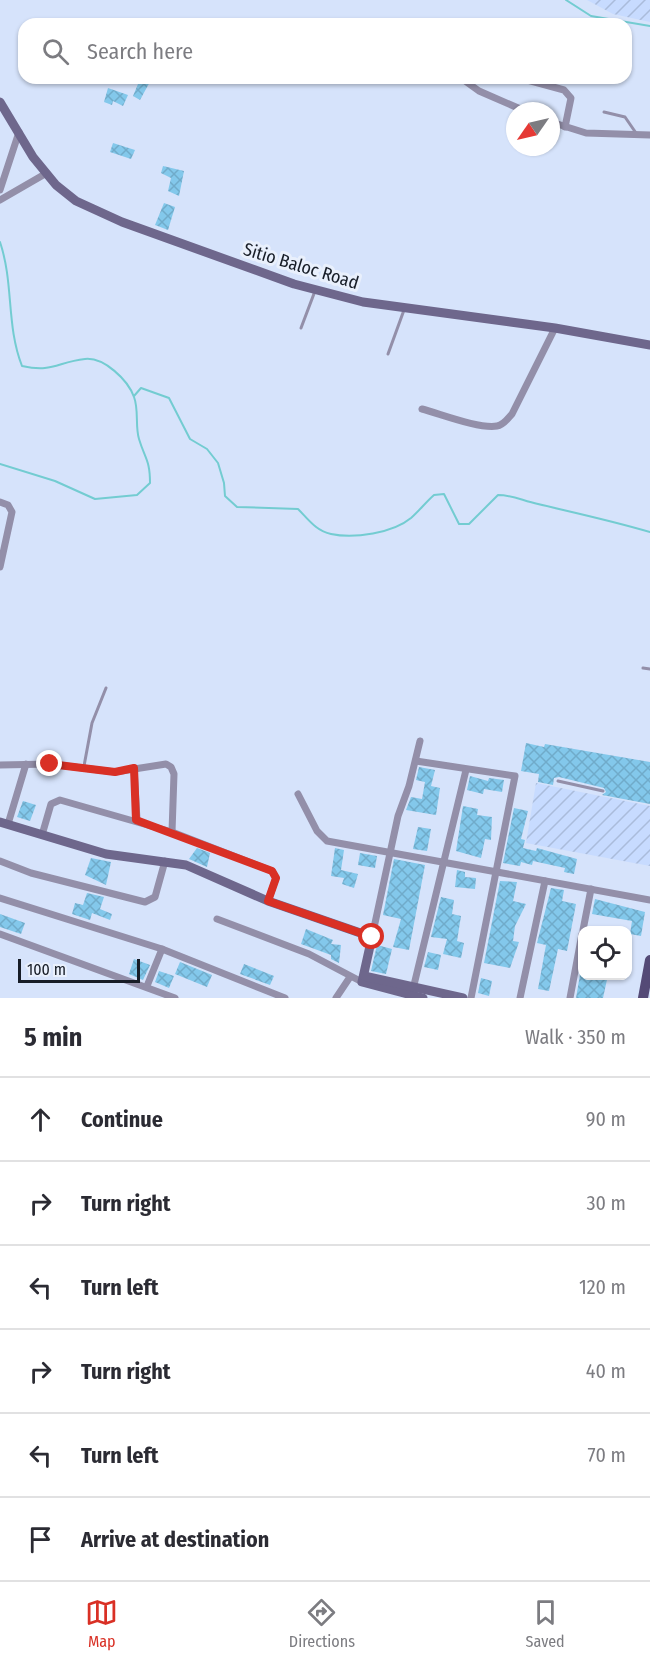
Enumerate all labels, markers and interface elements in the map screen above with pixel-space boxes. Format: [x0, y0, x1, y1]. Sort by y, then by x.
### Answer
search box [18, 18, 632, 84]
icon: search [39, 35, 72, 68]
text: Search here [87, 38, 193, 65]
north arrow [506, 102, 560, 156]
street label: Sitio Baloc Road [241, 238, 361, 294]
route end [36, 750, 62, 776]
route start [358, 923, 384, 949]
map controls [578, 926, 632, 980]
button: locate [578, 926, 632, 980]
scale bar [18, 956, 140, 983]
text: 100 m [27, 960, 66, 979]
text: 5 min [24, 1022, 82, 1053]
text: Walk · 350 m [525, 1025, 626, 1049]
icon: ahead [24, 1103, 57, 1136]
text: Continue [81, 1106, 163, 1133]
text: 90 m [586, 1107, 626, 1131]
icon: right [24, 1187, 57, 1220]
text: Turn right [81, 1190, 170, 1217]
text: 30 m [586, 1191, 626, 1215]
icon: left [24, 1271, 57, 1304]
text: Turn left [81, 1274, 159, 1301]
text: 120 m [579, 1275, 626, 1299]
icon: right [24, 1355, 57, 1388]
text: Turn right [81, 1358, 170, 1385]
text: 40 m [586, 1359, 626, 1383]
icon: left [24, 1439, 57, 1472]
text: Turn left [81, 1442, 159, 1469]
text: 70 m [588, 1443, 626, 1467]
icon: arrive [24, 1523, 57, 1556]
text: Arrive at destination [81, 1526, 269, 1553]
tab: Map [85, 1596, 118, 1651]
tab: Directions [289, 1596, 355, 1651]
tab: Saved [526, 1596, 565, 1651]

